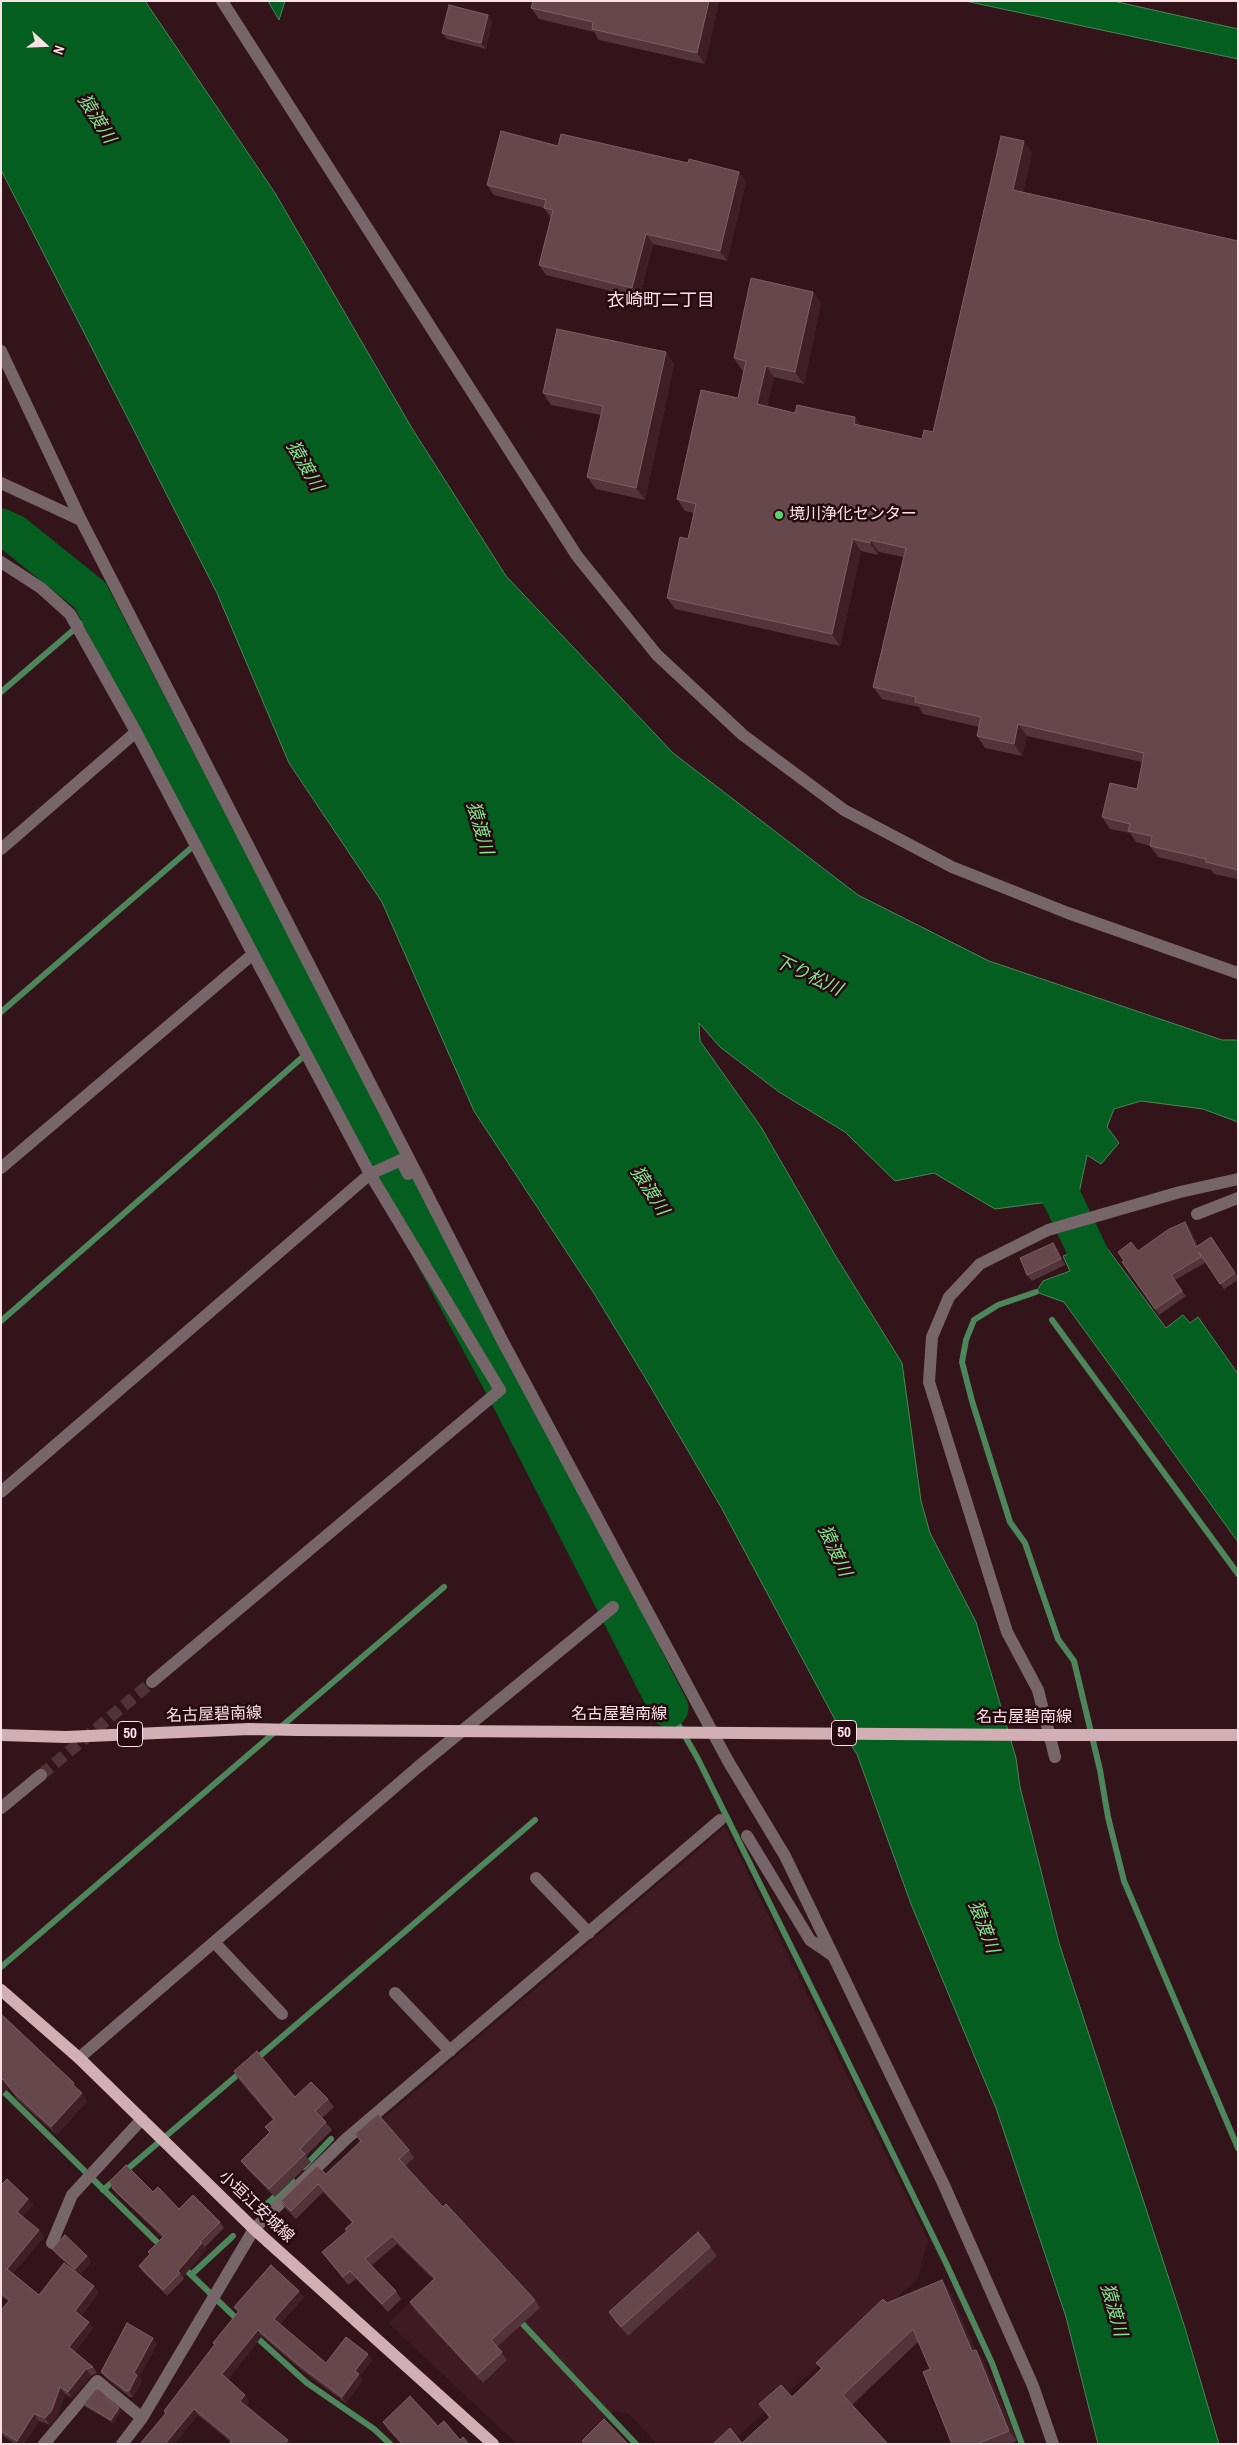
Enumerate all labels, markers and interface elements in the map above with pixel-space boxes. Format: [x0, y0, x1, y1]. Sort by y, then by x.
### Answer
north arrow [20, 20, 70, 70]
text: N [49, 43, 69, 57]
water label: 猿渡川 [73, 90, 119, 148]
district label: 衣崎町二丁目 [607, 290, 715, 312]
water label: 猿渡川 [281, 437, 327, 495]
place label: 境川浄化センター [789, 505, 917, 525]
marker: 境川浄化センター [773, 509, 785, 521]
water label: 猿渡川 [461, 799, 497, 857]
water label: 下り松川 [771, 951, 845, 1001]
water label: 猿渡川 [625, 1162, 673, 1220]
water label: 猿渡川 [813, 1522, 855, 1580]
street label: 名古屋碧南線 [166, 1704, 262, 1726]
street label: 名古屋碧南線 [571, 1705, 667, 1725]
street label: 名古屋碧南線 [976, 1708, 1072, 1728]
road number: 50 [832, 1720, 856, 1746]
road number: 50 [118, 1722, 142, 1746]
water label: 猿渡川 [963, 1898, 1003, 1956]
street label: 小垣江安城線 [214, 2167, 298, 2247]
water label: 猿渡川 [1095, 2281, 1131, 2339]

